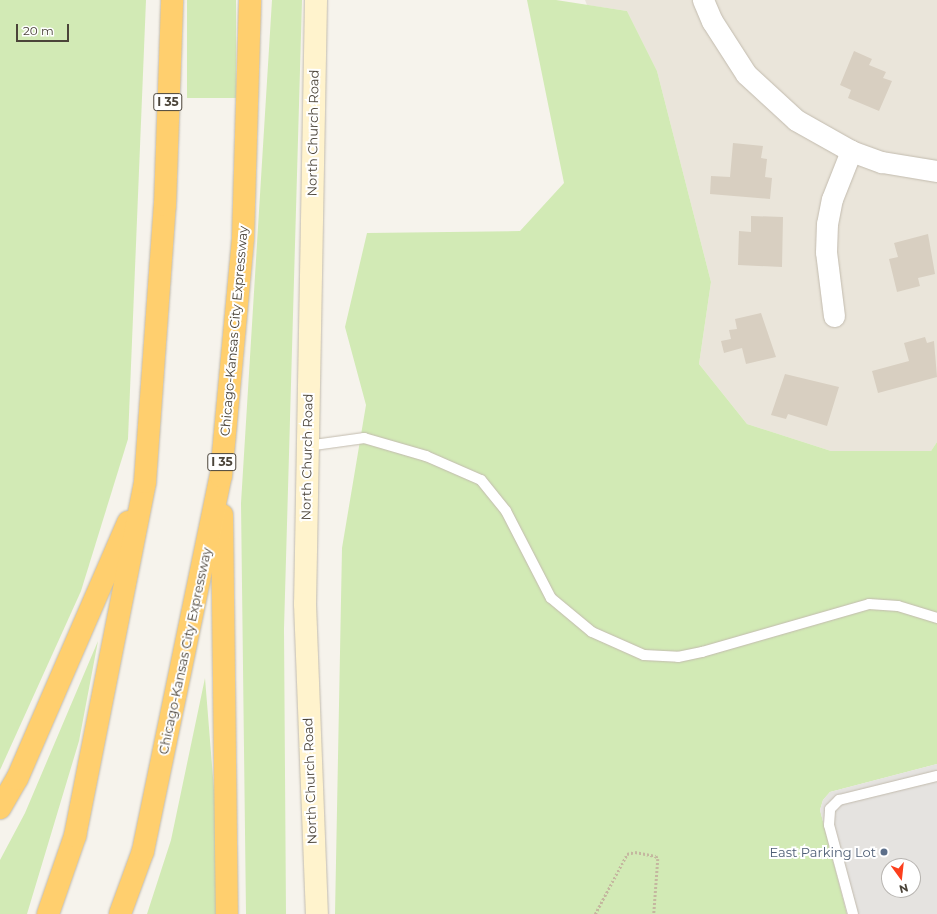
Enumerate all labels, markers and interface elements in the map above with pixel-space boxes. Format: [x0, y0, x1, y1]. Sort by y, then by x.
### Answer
scale bar [18, 16, 71, 42]
text: 20 m [23, 23, 54, 38]
street label: North Church Road [304, 69, 322, 197]
road number: I 35 [153, 92, 183, 112]
street label: Chicago-Kansas City Expressway [217, 225, 251, 437]
street label: North Church Road [298, 393, 316, 521]
road number: I 35 [207, 452, 237, 472]
street label: Chicago-Kansas City Expressway [155, 546, 215, 756]
street label: North Church Road [300, 717, 320, 845]
place label: East Parking Lot [769, 844, 876, 860]
marker: East Parking Lot [879, 847, 889, 857]
north arrow [881, 858, 921, 898]
text: N [898, 881, 910, 897]

